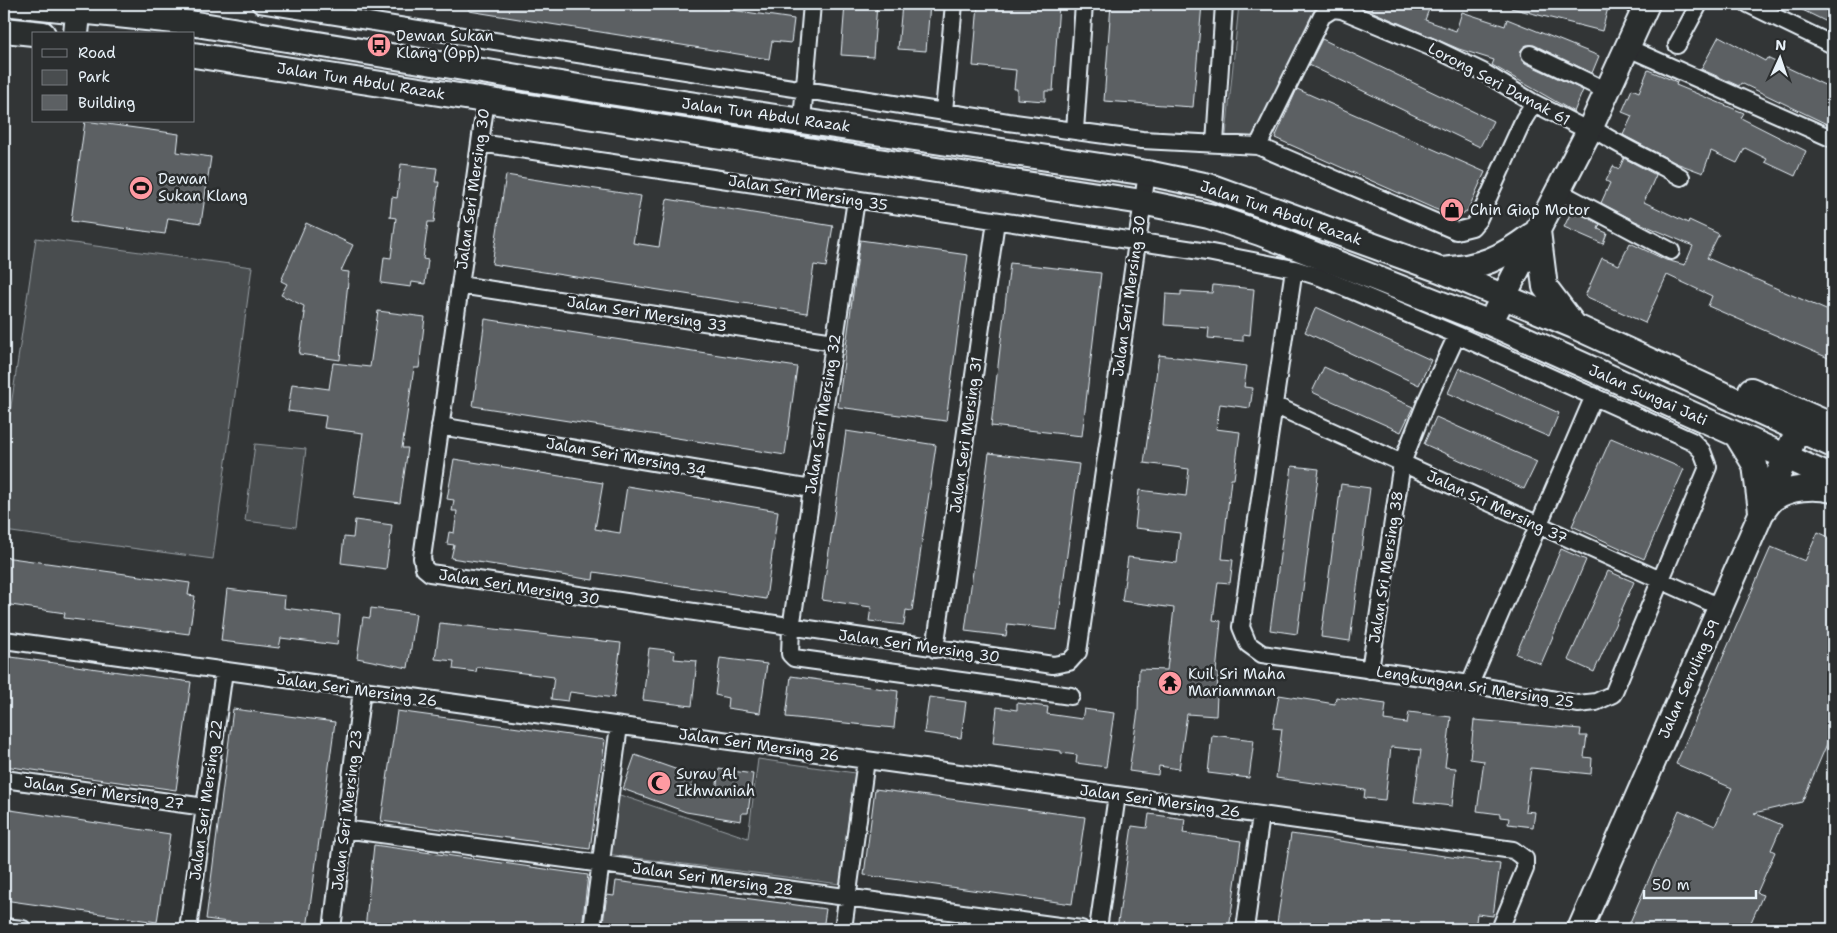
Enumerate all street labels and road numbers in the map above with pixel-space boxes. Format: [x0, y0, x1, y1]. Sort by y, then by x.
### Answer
street label: Lorong Seri Damak 61 [1424, 38, 1574, 130]
street label: Jalan Tun Abdul Razak [275, 58, 447, 104]
street label: Jalan Tun Abdul Razak [680, 93, 852, 137]
street label: Jalan Seri Mersing 30 [452, 107, 494, 271]
street label: Jalan Seri Mersing 35 [727, 171, 889, 215]
street label: Jalan Tun Abdul Razak [1197, 176, 1365, 250]
street label: Jalan Seri Mersing 30 [1108, 214, 1150, 378]
street label: Jalan Seri Mersing 33 [565, 291, 729, 337]
street label: Jalan Seri Mersing 32 [800, 332, 846, 496]
street label: Jalan Seri Mersing 31 [945, 355, 987, 515]
street label: Jalan Sungai Jati [1585, 360, 1711, 430]
street label: Jalan Seri Mersing 34 [544, 433, 708, 481]
street label: Jalan Sri Mersing 37 [1423, 466, 1571, 548]
street label: Jalan Sri Mersing 38 [1364, 489, 1408, 645]
street label: Jalan Seri Mersing 30 [437, 564, 601, 610]
street label: Jalan Seruling 59 [1654, 616, 1724, 742]
street label: Jalan Seri Mersing 30 [837, 625, 1001, 667]
street label: Lengkungan Sri Mersing 25 [1375, 661, 1575, 713]
street label: Jalan Seri Mersing 26 [275, 669, 439, 711]
street label: Jalan Seri Mersing 22 [185, 718, 227, 882]
street label: Jalan Seri Mersing 26 [677, 724, 841, 766]
street label: Jalan Seri Mersing 23 [327, 728, 367, 892]
street label: Jalan Seri Mersing 27 [22, 772, 186, 814]
street label: Jalan Seri Mersing 26 [1078, 780, 1242, 822]
street label: Jalan Seri Mersing 28 [631, 858, 795, 900]

